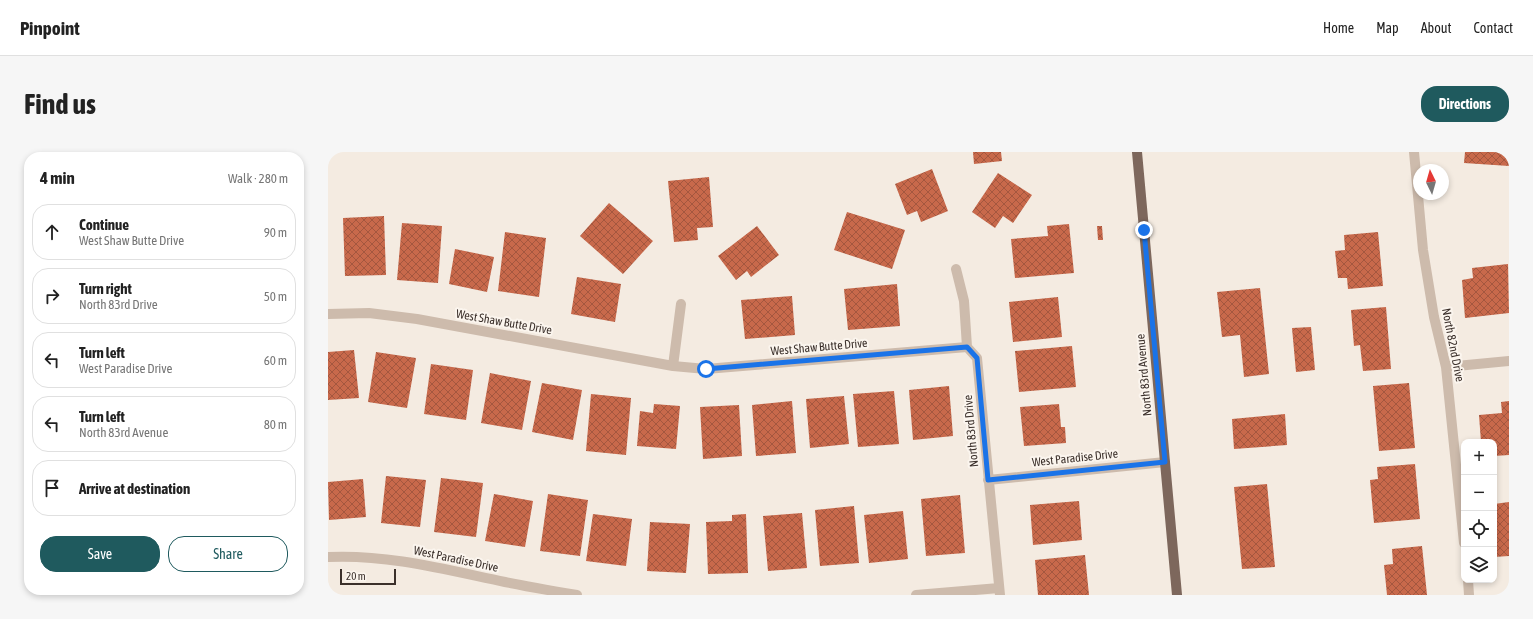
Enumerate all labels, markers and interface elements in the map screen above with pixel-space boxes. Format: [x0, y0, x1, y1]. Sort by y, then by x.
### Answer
text: Pinpoint [20, 17, 80, 39]
text: Home [1323, 20, 1354, 36]
text: Map [1376, 20, 1399, 36]
text: About [1421, 20, 1452, 36]
text: Contact [1474, 20, 1513, 36]
button: Directions [1421, 86, 1509, 122]
text: Find us [24, 88, 96, 120]
north arrow [1413, 164, 1449, 200]
text: 4 min [40, 168, 75, 188]
text: Walk · 280 m [228, 171, 288, 186]
text: Continue [79, 216, 129, 233]
icon: ahead [41, 221, 63, 243]
route end [1135, 221, 1153, 239]
text: 90 m [264, 225, 287, 240]
text: West Shaw Butte Drive [79, 233, 184, 248]
text: Turn right [79, 280, 132, 297]
icon: right [41, 285, 63, 307]
text: 50 m [264, 289, 287, 304]
text: North 83rd Drive [79, 297, 158, 312]
street label: West Shaw Butte Drive [455, 307, 553, 337]
street label: North 82nd Drive [1439, 307, 1467, 383]
street label: North 83rd Avenue [1133, 333, 1155, 417]
street label: West Shaw Butte Drive [770, 336, 868, 358]
text: Turn left [79, 344, 125, 361]
icon: left [41, 349, 63, 371]
text: 60 m [264, 353, 287, 368]
route start [697, 360, 715, 378]
text: West Paradise Drive [79, 361, 172, 376]
street label: North 83rd Drive [961, 394, 981, 468]
text: Turn left [79, 408, 125, 425]
icon: left [41, 413, 63, 435]
text: 80 m [264, 417, 287, 432]
text: North 83rd Avenue [79, 425, 168, 440]
map controls [1461, 439, 1497, 583]
button: + [1461, 439, 1497, 475]
street label: West Paradise Drive [1031, 447, 1119, 469]
button: − [1461, 475, 1497, 511]
icon: arrive [41, 477, 63, 499]
text: Arrive at destination [79, 480, 190, 497]
button: locate [1461, 511, 1497, 547]
button: Save [40, 536, 160, 572]
button: Share [168, 536, 288, 572]
street label: West Paradise Drive [412, 543, 500, 575]
button: layers [1461, 547, 1497, 583]
scale bar [340, 567, 396, 586]
text: 20 m [346, 570, 366, 582]

